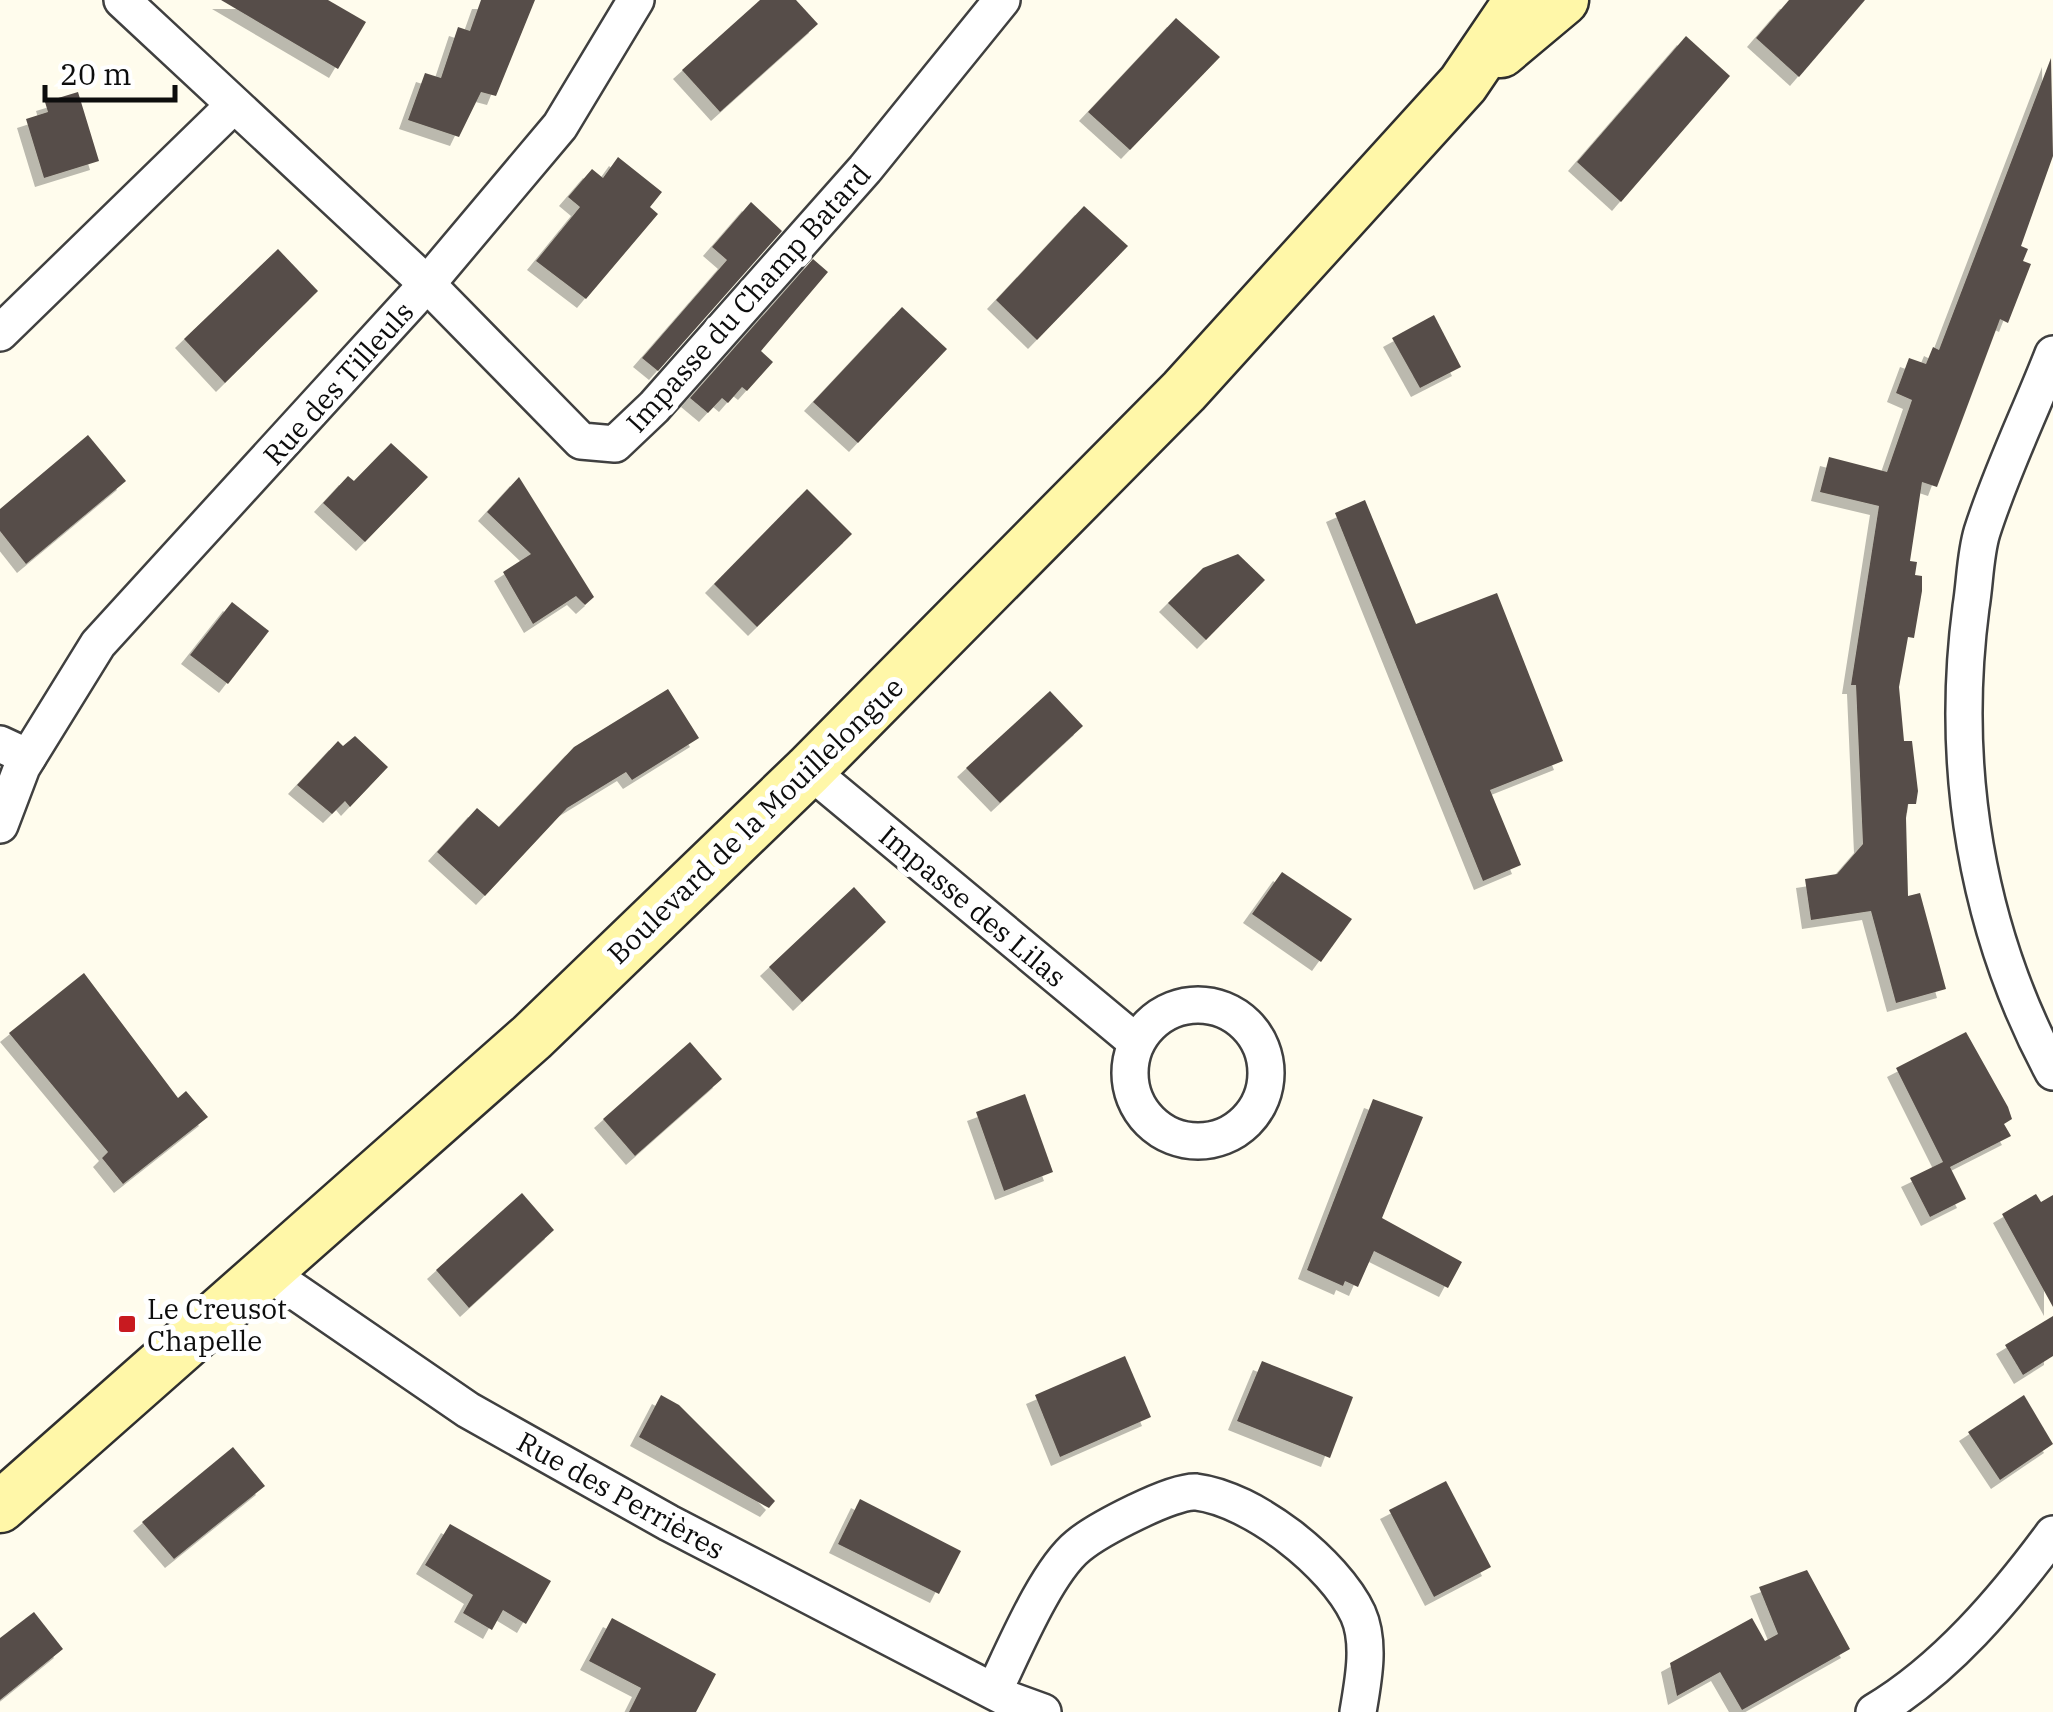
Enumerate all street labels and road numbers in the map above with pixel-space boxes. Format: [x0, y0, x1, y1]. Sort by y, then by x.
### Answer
street label: Impasse du Champ Batard [618, 156, 878, 440]
street label: Rue des Tilleuls [255, 293, 421, 473]
street label: Boulevard de la Mouillelongue [599, 669, 911, 971]
street label: Impasse des Lilas [872, 817, 1074, 995]
street label: Rue des Perrières [511, 1423, 731, 1567]

